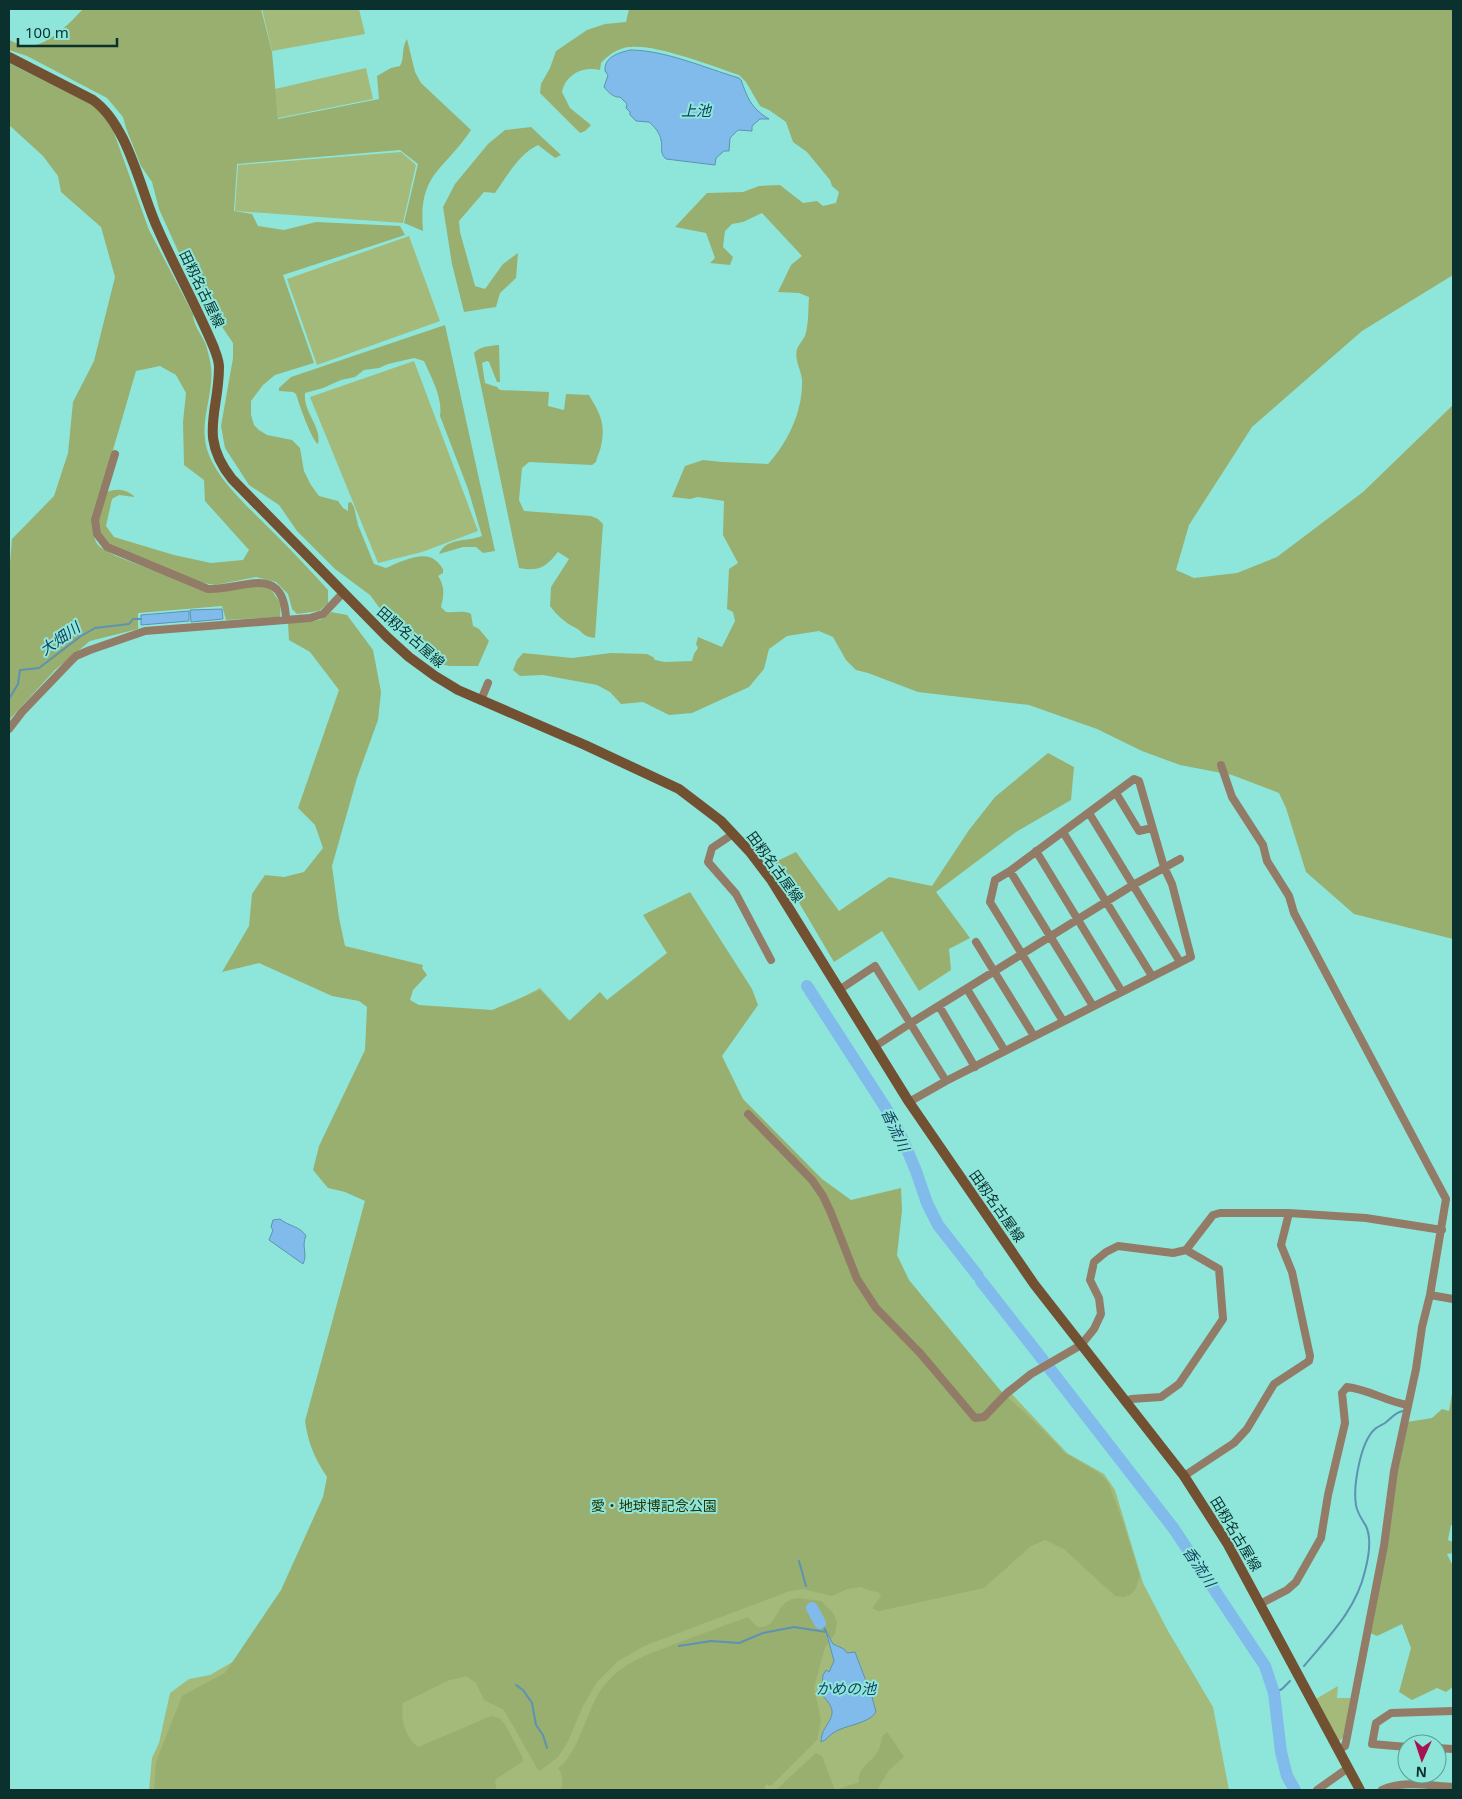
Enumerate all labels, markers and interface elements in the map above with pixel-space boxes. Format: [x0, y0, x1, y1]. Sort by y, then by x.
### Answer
scale bar [18, 15, 116, 47]
text: 100 m [25, 22, 69, 42]
water label: 上池 [681, 100, 713, 120]
street label: 田籾名古屋線 [175, 247, 229, 331]
street label: 田籾名古屋線 [373, 602, 449, 671]
water label: 大畑川 [35, 616, 85, 659]
street label: 田籾名古屋線 [743, 827, 808, 906]
water label: 香流川 [877, 1105, 915, 1156]
street label: 田籾名古屋線 [966, 1166, 1029, 1246]
street label: 田籾名古屋線 [1207, 1493, 1266, 1575]
park label: 愛・地球博記念公園 [591, 1496, 717, 1515]
water label: 香流川 [1179, 1542, 1222, 1592]
water label: かめの池 [816, 1678, 878, 1698]
north arrow [1397, 1734, 1447, 1784]
text: N [1415, 1763, 1427, 1782]

